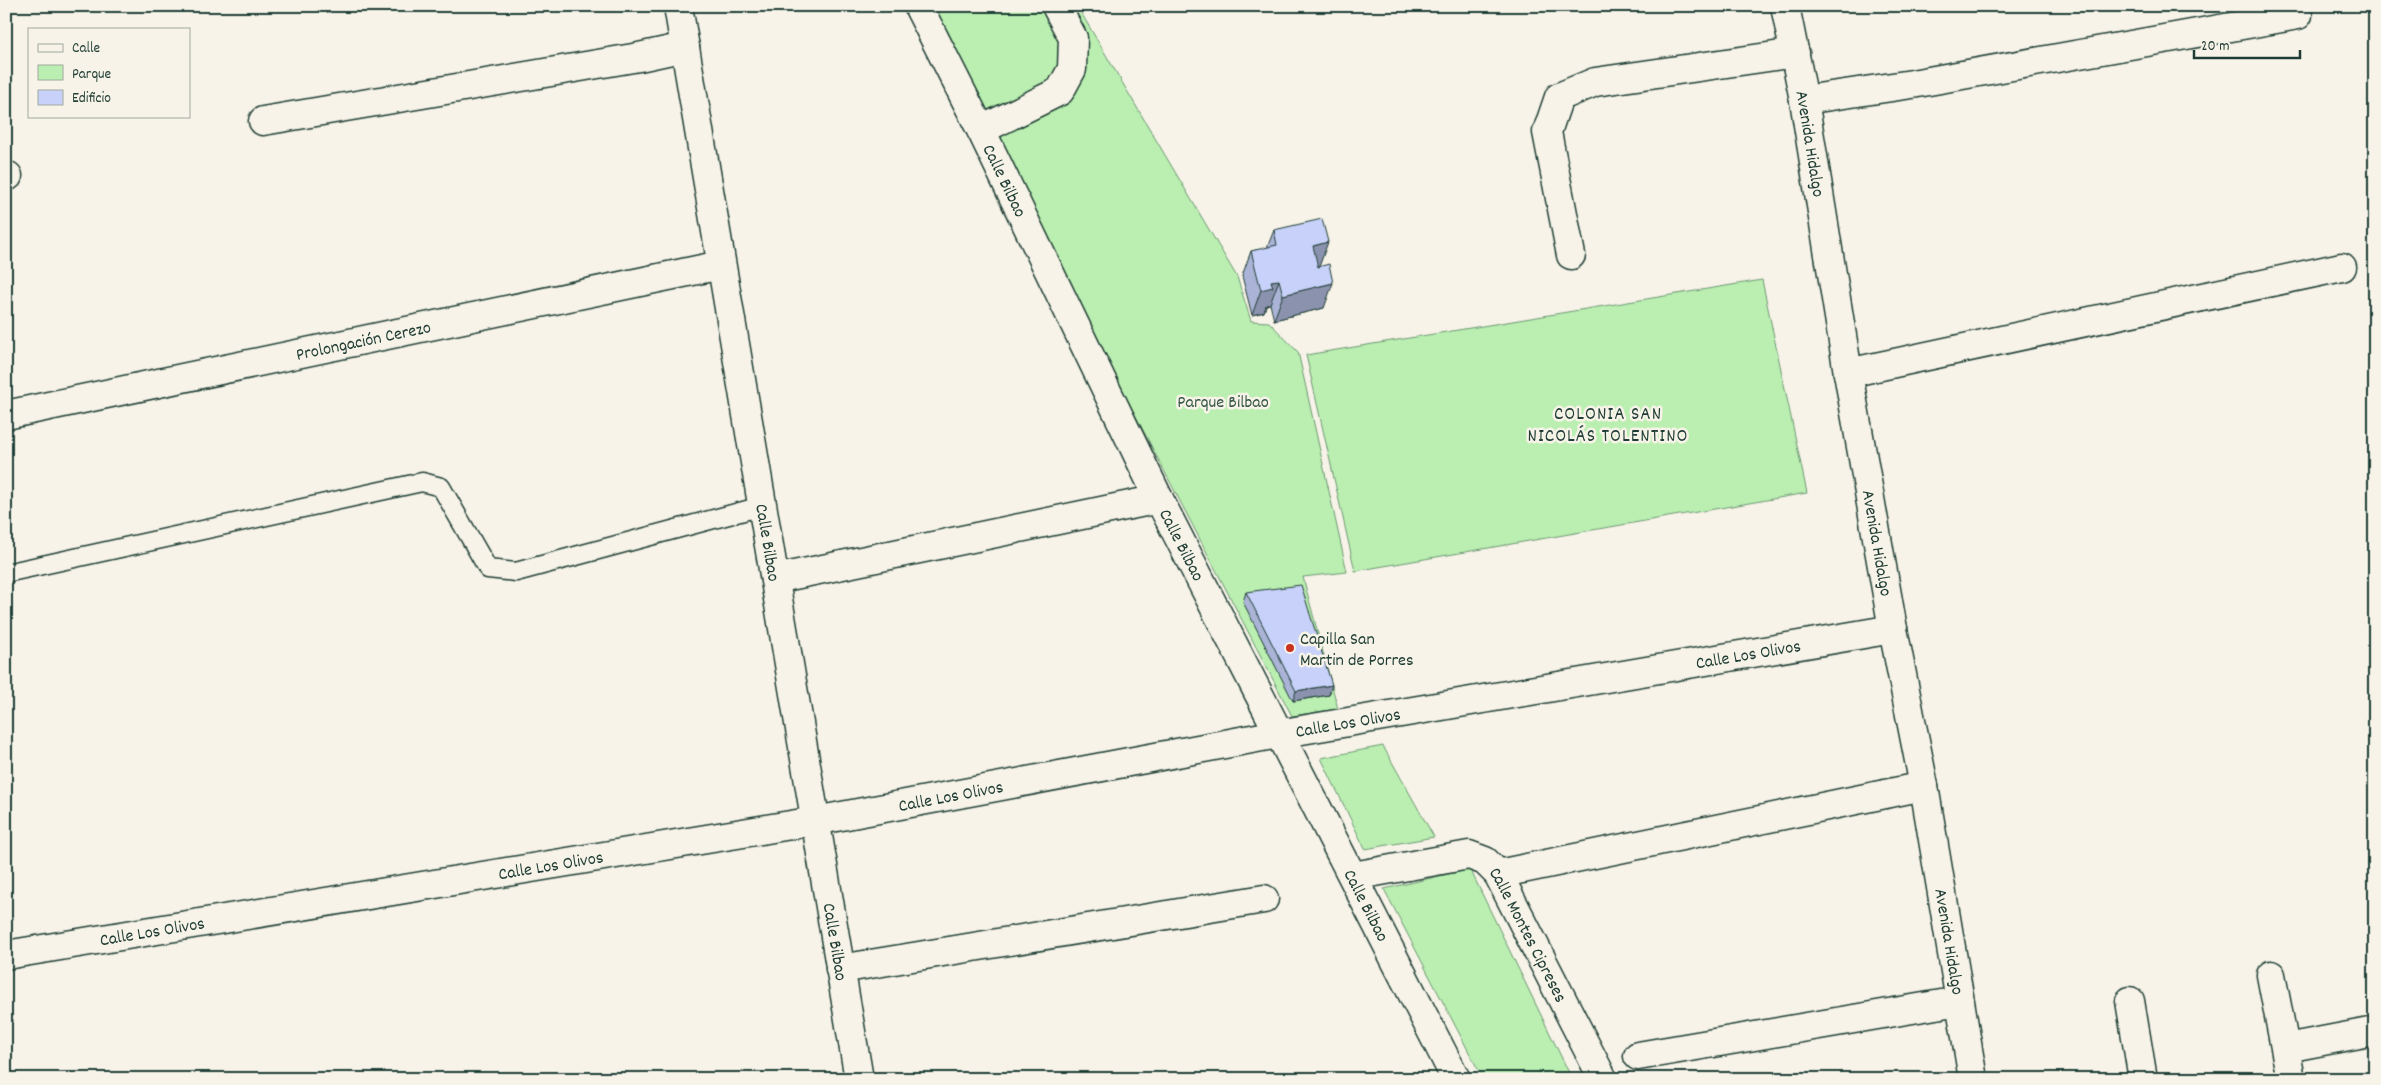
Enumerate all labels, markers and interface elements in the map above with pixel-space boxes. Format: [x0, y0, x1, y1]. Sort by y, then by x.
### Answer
legend [28, 28, 190, 118]
scale bar [2194, 28, 2300, 60]
text: 20 m [2201, 36, 2229, 58]
text: Calle [72, 38, 101, 60]
text: Parque [72, 64, 112, 86]
text: Edificio [72, 88, 111, 110]
street label: Avenida Hidalgo [1787, 89, 1829, 199]
street label: Calle Bilbao [975, 141, 1031, 222]
street label: Prolongación Cerezo [294, 316, 433, 369]
park label: Parque Bilbao [1177, 391, 1269, 416]
district label: COLONIA SAN NICOLÁS TOLENTINO [1528, 402, 1688, 451]
street label: Avenida Hidalgo [1854, 488, 1897, 599]
street label: Calle Bilbao [747, 502, 785, 584]
street label: Calle Bilbao [1151, 505, 1209, 586]
place label: Capilla San Martin de Porres [1300, 628, 1414, 674]
street label: Calle Los Olivos [1694, 635, 1803, 677]
marker: Capilla San Martin de Porres [1284, 642, 1296, 654]
street label: Calle Los Olivos [1294, 703, 1403, 746]
street label: Calle Los Olivos [897, 776, 1006, 820]
street label: Calle Los Olivos [497, 846, 605, 888]
street label: Calle Montes Cipreses [1482, 862, 1572, 1008]
street label: Calle Bilbao [1336, 866, 1394, 947]
street label: Avenida Hidalgo [1926, 887, 1969, 997]
street label: Calle Bilbao [815, 901, 852, 983]
street label: Calle Los Olivos [98, 912, 207, 954]

